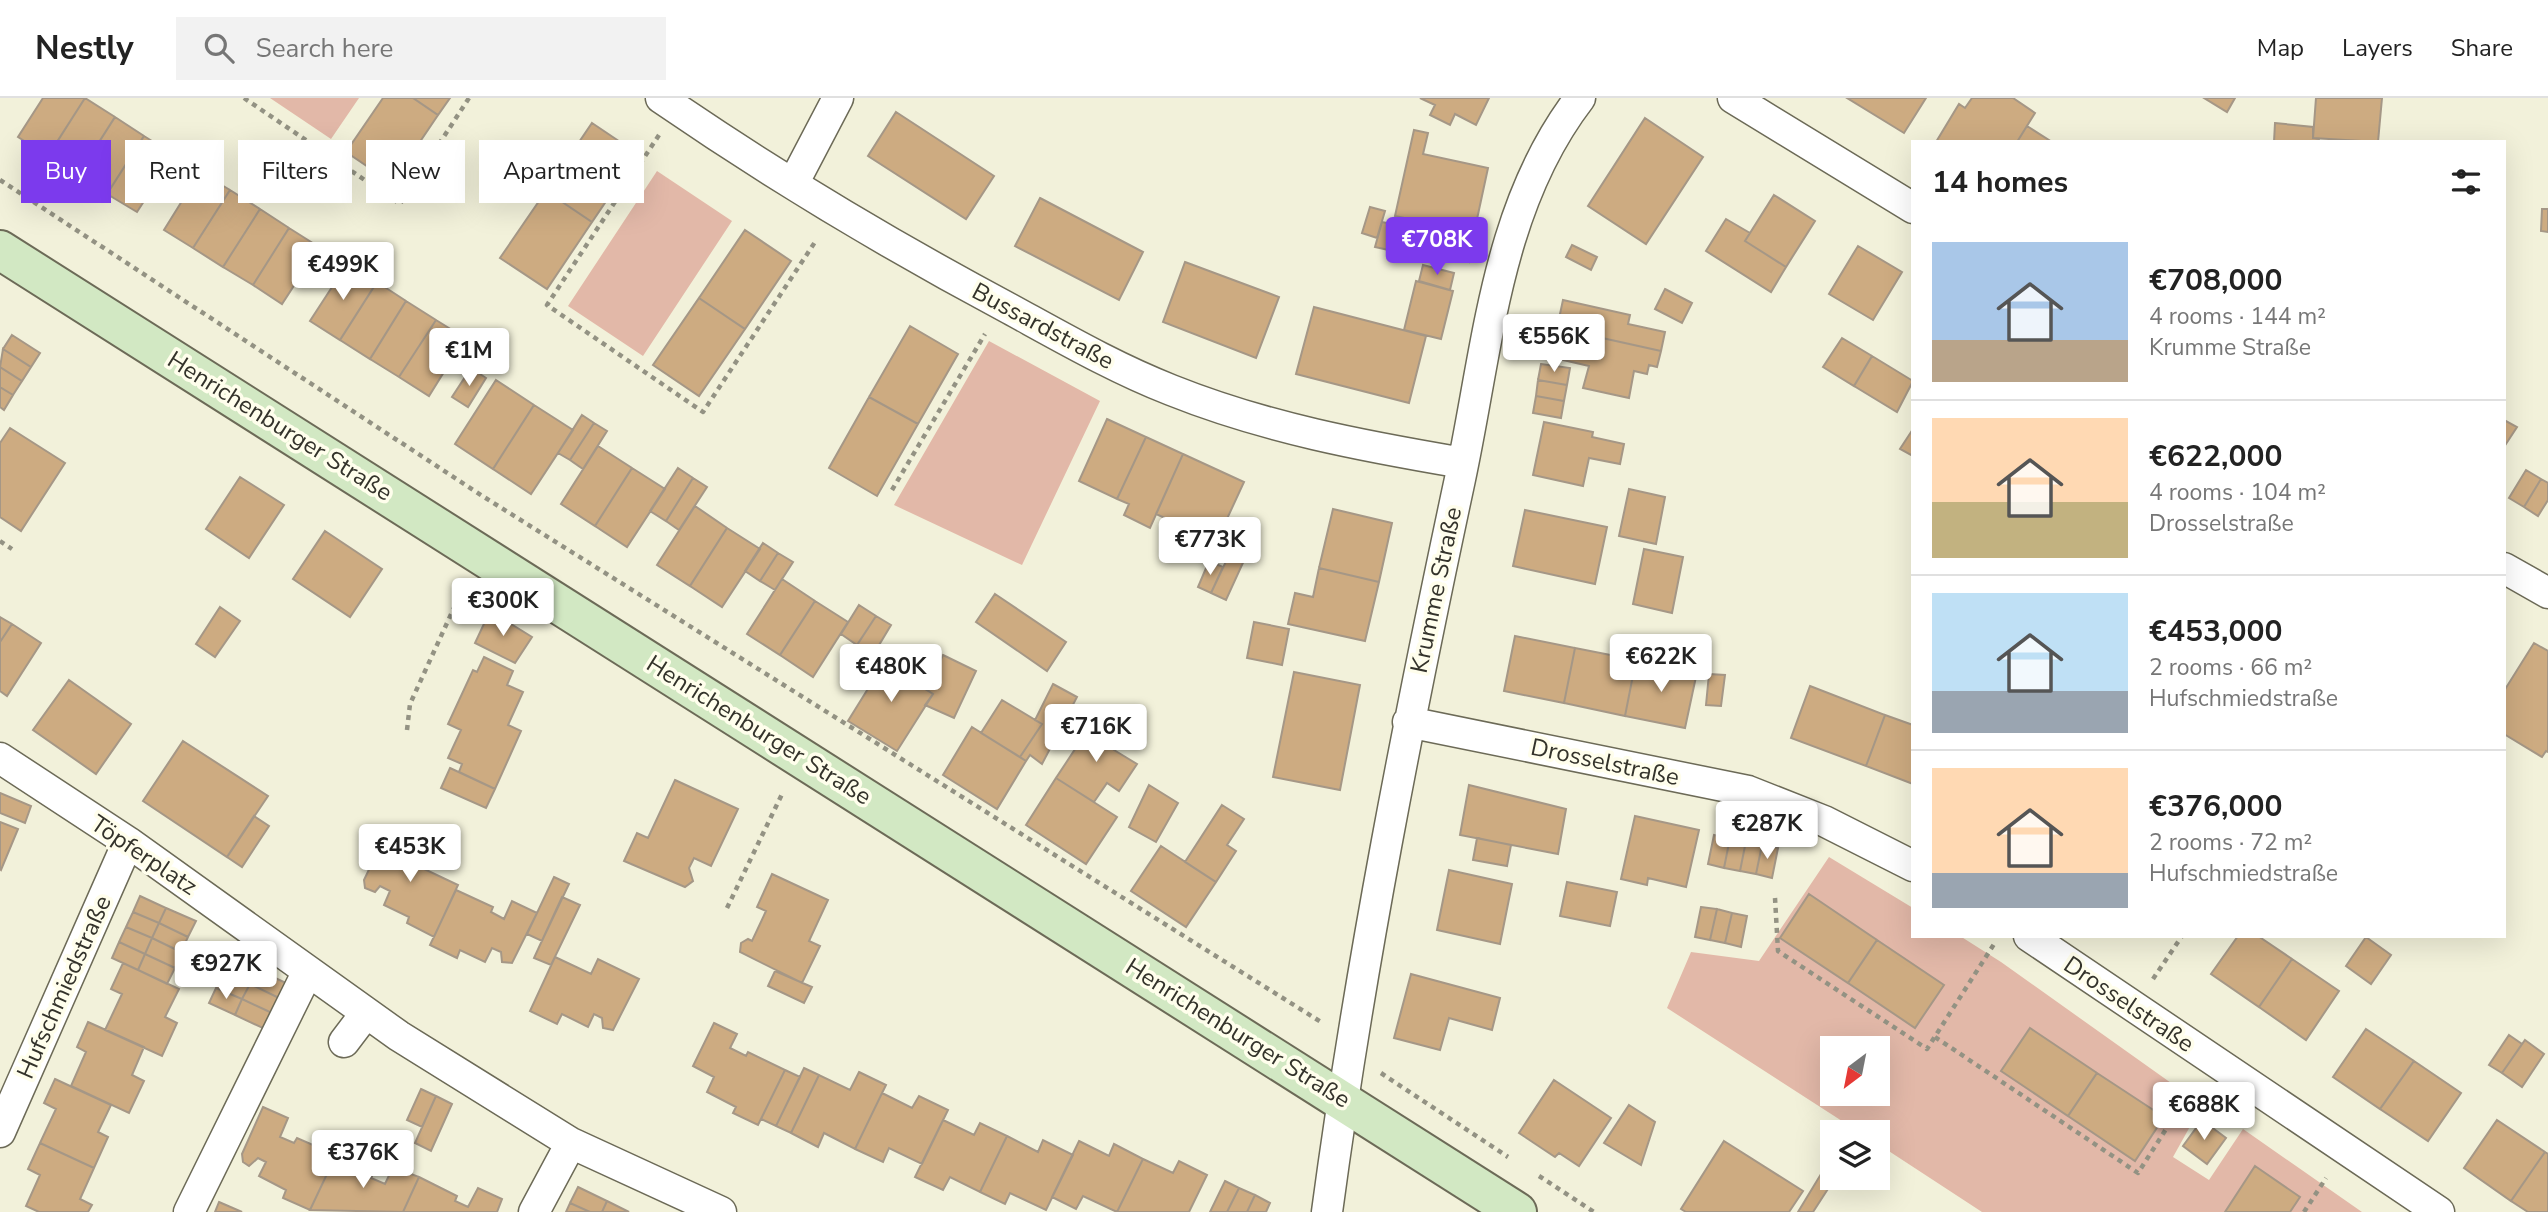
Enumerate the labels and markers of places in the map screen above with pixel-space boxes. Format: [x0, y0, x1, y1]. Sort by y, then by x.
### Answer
pin: €708K [1388, 218, 1486, 277]
pin: €499K [294, 242, 392, 302]
pin: €556K [1505, 314, 1603, 374]
pin: €1M [435, 328, 503, 388]
pin: €773K [1161, 518, 1259, 577]
pin: €300K [454, 578, 552, 638]
pin: €622K [1612, 634, 1710, 694]
pin: €480K [842, 644, 940, 704]
pin: €716K [1047, 704, 1145, 764]
pin: €287K [1718, 802, 1816, 861]
pin: €453K [361, 824, 459, 884]
pin: €927K [177, 942, 275, 1001]
pin: €688K [2155, 1082, 2253, 1142]
pin: €376K [314, 1130, 412, 1190]

